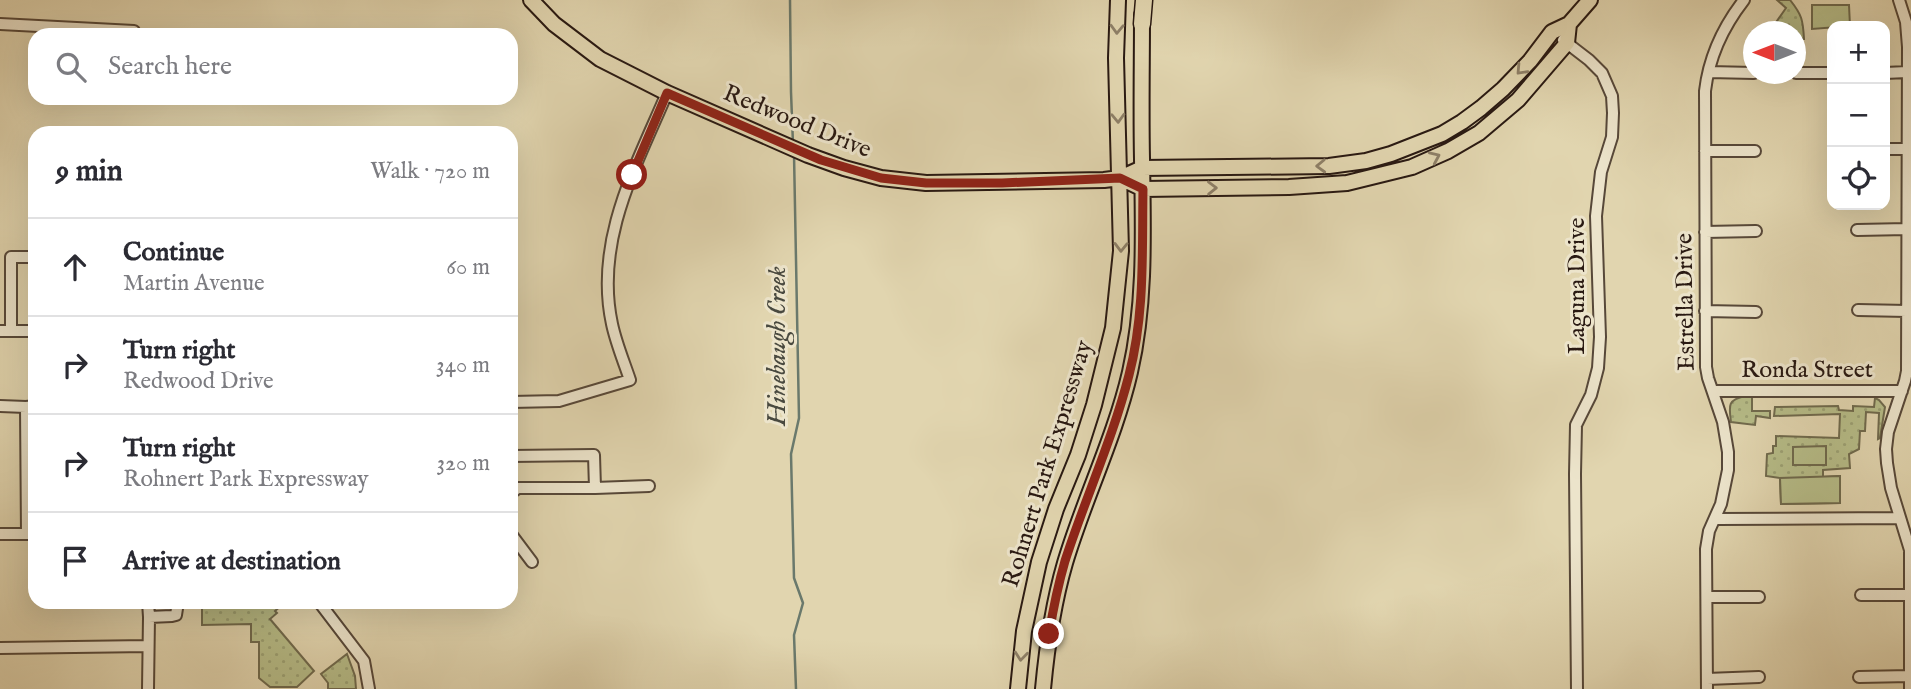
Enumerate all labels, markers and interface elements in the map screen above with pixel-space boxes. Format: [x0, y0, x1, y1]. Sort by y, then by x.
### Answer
north arrow [1743, 21, 1806, 84]
map controls [1827, 21, 1890, 210]
button: + [1827, 21, 1890, 84]
one-way arrow [1110, 24, 1125, 35]
search box [28, 28, 518, 105]
icon: search [52, 48, 90, 86]
text: Search here [108, 50, 232, 83]
one-way arrow [1516, 62, 1529, 75]
street label: Redwood Drive [718, 78, 876, 166]
button: − [1827, 84, 1890, 147]
one-way arrow [1111, 113, 1126, 124]
button: locate [1827, 147, 1890, 210]
one-way arrow [1428, 151, 1440, 165]
text: 9 min [56, 153, 123, 191]
text: Walk · 720 m [370, 157, 490, 186]
one-way arrow [1315, 158, 1326, 174]
route start [616, 159, 647, 190]
one-way arrow [1207, 180, 1217, 196]
street label: Laguna Drive [1562, 217, 1593, 355]
street label: Estrella Drive [1669, 233, 1703, 371]
text: Continue [123, 236, 224, 269]
one-way arrow [1113, 242, 1129, 252]
icon: ahead [56, 248, 94, 286]
text: 60 m [446, 253, 490, 282]
water label: Hinebaugh Creek [761, 266, 795, 427]
text: Martin Avenue [123, 269, 265, 298]
text: Turn right [123, 334, 236, 367]
street label: Rohnert Park Expressway [996, 337, 1100, 591]
icon: right [56, 346, 94, 384]
text: 340 m [436, 351, 490, 380]
street label: Ronda Street [1741, 355, 1873, 386]
text: Redwood Drive [123, 367, 274, 396]
text: Turn right [123, 432, 236, 465]
icon: right [56, 444, 94, 482]
text: 320 m [437, 449, 490, 478]
text: Rohnert Park Expressway [123, 465, 369, 494]
icon: arrive [56, 542, 94, 580]
text: Arrive at destination [123, 545, 341, 578]
route end [1033, 618, 1064, 649]
one-way arrow [1014, 651, 1029, 662]

